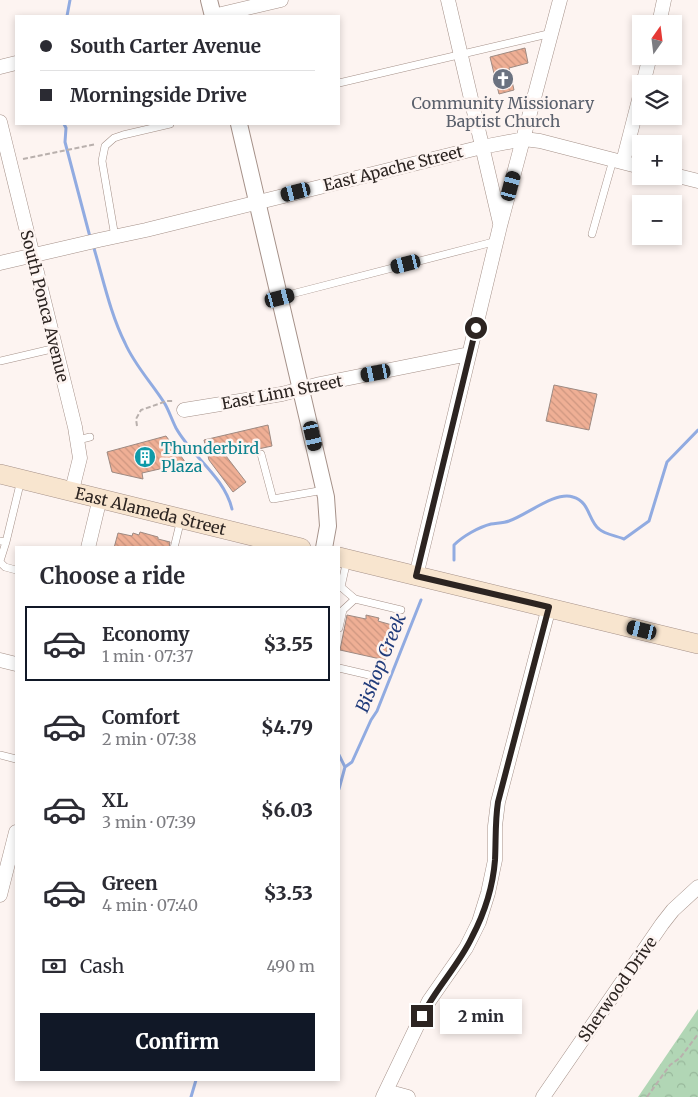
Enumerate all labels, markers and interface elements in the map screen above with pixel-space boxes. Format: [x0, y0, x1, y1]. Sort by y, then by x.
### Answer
north arrow [632, 15, 682, 65]
map controls [632, 15, 682, 245]
text: South Carter Avenue [70, 34, 261, 58]
church icon: Community Missionary Baptist Church [491, 67, 515, 91]
button: layers [632, 75, 682, 125]
text: Morningside Drive [70, 83, 247, 107]
place label: Community Missionary Baptist Church [412, 93, 595, 131]
button: + [632, 135, 682, 185]
street label: East Apache Street [321, 141, 466, 195]
car [499, 170, 522, 202]
car [279, 181, 312, 203]
button: − [632, 195, 682, 245]
street label: South Ponca Avenue [16, 228, 74, 384]
car [389, 253, 422, 275]
car [263, 287, 296, 309]
route start [465, 317, 487, 339]
car [359, 363, 392, 383]
street label: East Linn Street [220, 370, 345, 414]
car [302, 420, 323, 452]
place label: Thunderbird Plaza [161, 438, 259, 476]
building icon: Thunderbird Plaza [133, 445, 157, 469]
street label: East Alameda Street [73, 483, 229, 539]
text: Choose a ride [40, 562, 185, 590]
water label: Bishop Creek [350, 610, 411, 716]
car [625, 619, 658, 641]
icon: car [42, 621, 87, 666]
text: Economy [102, 622, 190, 646]
text: $3.55 [264, 632, 313, 656]
text: 1 min · 07:37 [102, 646, 193, 666]
icon: car [42, 704, 87, 749]
text: Comfort [102, 705, 180, 729]
text: $4.79 [261, 715, 313, 739]
text: 2 min · 07:38 [102, 729, 197, 749]
icon: car [42, 787, 87, 832]
text: XL [102, 788, 128, 812]
text: $6.03 [261, 798, 313, 822]
text: 3 min · 07:39 [102, 812, 196, 832]
icon: car [42, 870, 87, 915]
text: Green [102, 871, 158, 895]
text: $3.53 [264, 881, 313, 905]
text: 4 min · 07:40 [102, 895, 198, 915]
street label: Sherwood Drive [573, 933, 661, 1045]
icon: cash [40, 952, 68, 980]
text: Cash [80, 954, 124, 978]
text: 490 m [266, 956, 315, 976]
callout: 2 min [440, 998, 522, 1034]
route end [411, 1005, 433, 1027]
text: 2 min [458, 1006, 504, 1026]
button: Confirm [40, 1013, 315, 1071]

